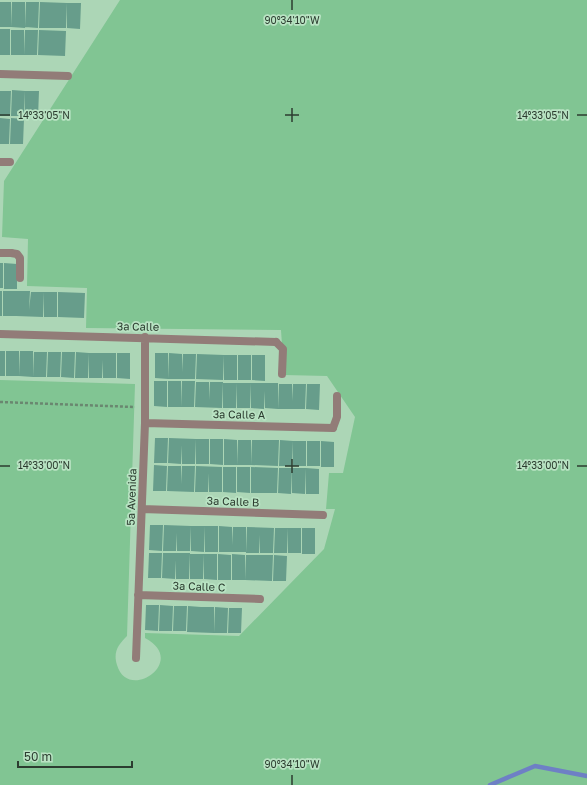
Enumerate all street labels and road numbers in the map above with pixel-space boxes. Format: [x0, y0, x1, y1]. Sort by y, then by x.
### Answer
street label: 3a Calle [117, 319, 159, 333]
street label: 3a Calle A [213, 407, 266, 421]
street label: 5a Avenida [124, 468, 138, 526]
street label: 3a Calle B [207, 494, 259, 508]
street label: 3a Calle C [172, 579, 226, 593]

